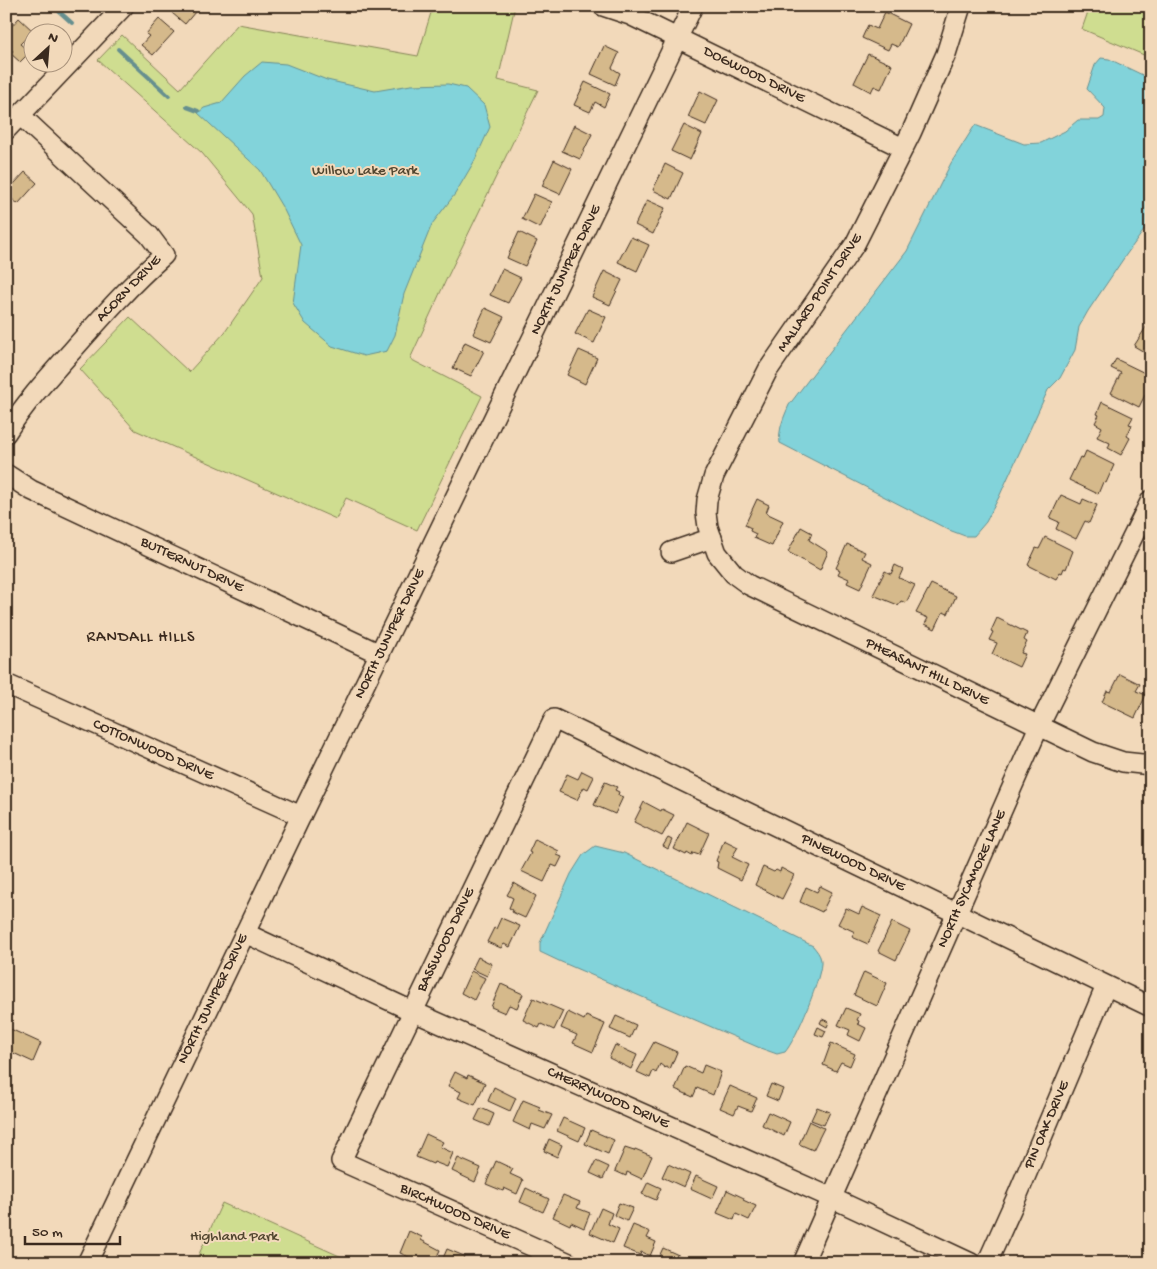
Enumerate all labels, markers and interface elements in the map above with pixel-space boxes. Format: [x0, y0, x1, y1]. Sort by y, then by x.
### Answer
north arrow [22, 22, 72, 72]
text: N [45, 29, 60, 48]
street label: DOGWOOD DRIVE [699, 42, 809, 108]
park label: Willow Lake Park [312, 162, 419, 180]
street label: NORTH JUNIPER DRIVE [527, 201, 606, 338]
street label: MALLARD POINT DRIVE [774, 230, 867, 356]
street label: ACORN DRIVE [93, 251, 166, 326]
street label: BUTTERNUT DRIVE [137, 533, 247, 597]
street label: NORTH JUNIPER DRIVE [351, 565, 430, 702]
district label: RANDALL HILLS [87, 629, 195, 648]
street label: PHEASANT HILL DRIVE [861, 634, 992, 710]
street label: COTTONWOOD DRIVE [90, 715, 217, 785]
street label: NORTH SYCAMORE LANE [933, 807, 1011, 951]
street label: PINEWOOD DRIVE [797, 829, 909, 896]
street label: BASSWOOD DRIVE [413, 884, 479, 996]
street label: NORTH JUNIPER DRIVE [174, 930, 253, 1067]
street label: CHERRYWOOD DRIVE [544, 1063, 672, 1133]
street label: PIN OAK DRIVE [1020, 1078, 1074, 1173]
street label: BIRCHWOOD DRIVE [396, 1179, 514, 1245]
scale bar [25, 1214, 120, 1246]
text: 50 m [32, 1224, 63, 1242]
park label: Highland Park [190, 1228, 279, 1246]

